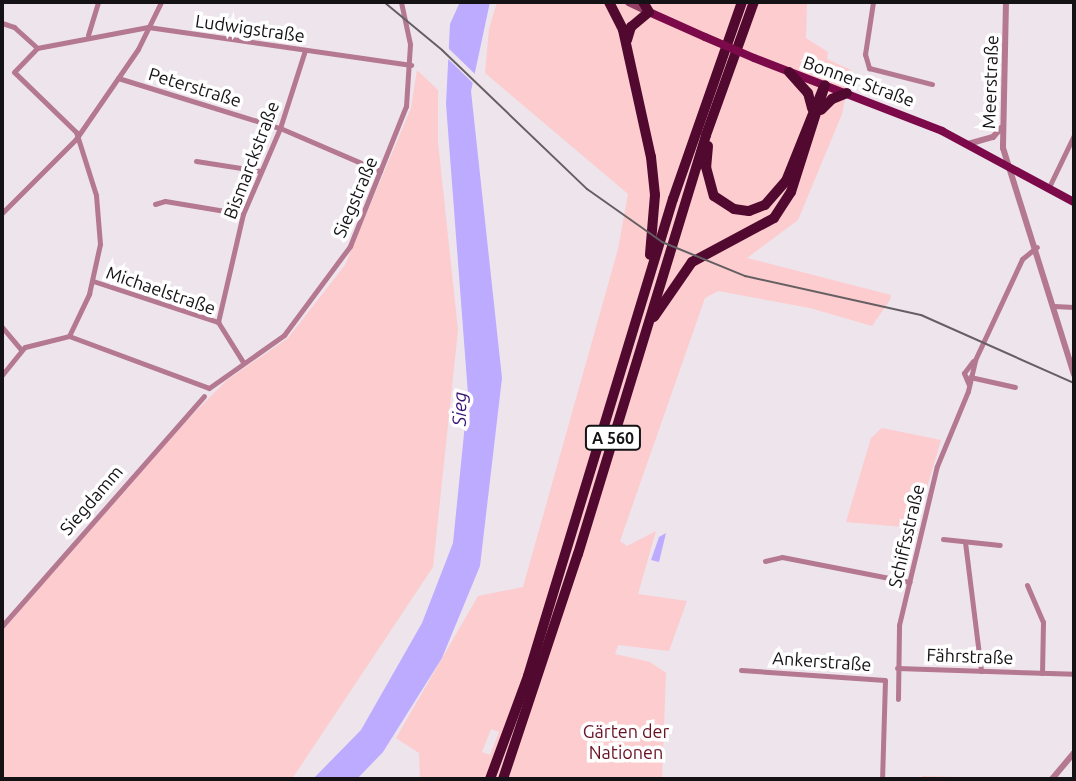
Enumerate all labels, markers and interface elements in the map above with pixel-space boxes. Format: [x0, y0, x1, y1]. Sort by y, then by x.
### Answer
street label: Ludwigstraße [194, 10, 306, 46]
street label: Meerstraße [978, 35, 1002, 129]
street label: Bonner Straße [800, 51, 918, 111]
street label: Peterstraße [146, 63, 244, 111]
street label: Bismarckstraße [219, 98, 283, 222]
street label: Siegstraße [328, 153, 382, 241]
street label: Michaelstraße [103, 261, 219, 319]
water label: Sieg [448, 392, 472, 426]
road number: A 560 [583, 426, 643, 450]
street label: Siegdamm [55, 461, 127, 539]
street label: Schiffsstraße [884, 482, 928, 590]
street label: Fährstraße [926, 644, 1014, 668]
street label: Ankerstraße [772, 647, 872, 675]
park label: Gärten der Nationen [583, 721, 669, 764]

